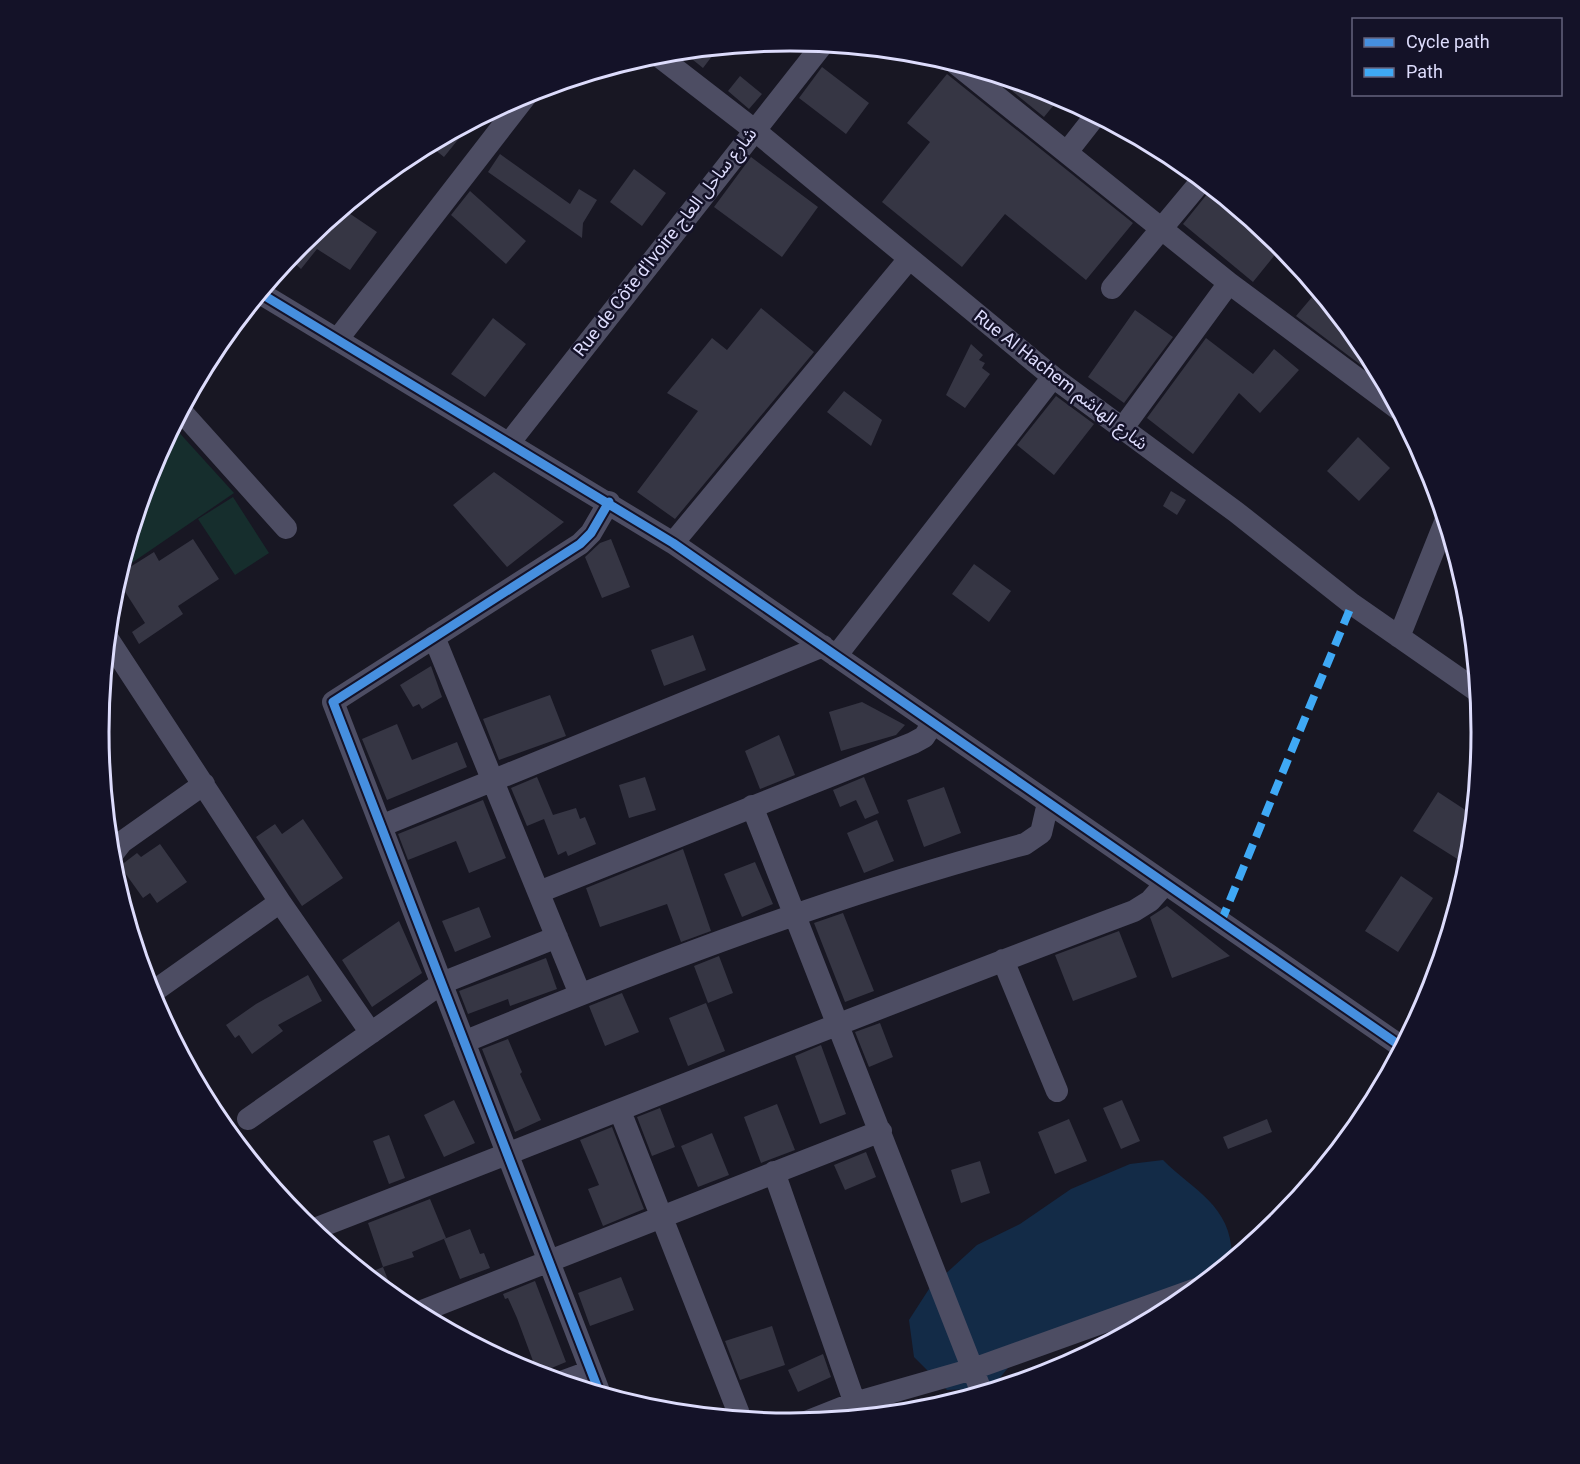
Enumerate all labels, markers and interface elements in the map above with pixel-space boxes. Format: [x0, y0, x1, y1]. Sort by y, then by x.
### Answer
legend [1352, 18, 1562, 96]
text: Cycle path [1406, 31, 1490, 52]
text: Path [1406, 61, 1443, 82]
street label: Rue de Côte d'Ivoire شارع ساحل العاج [569, 123, 764, 363]
street label: Rue Al Hachem شارع الهاشم [968, 305, 1152, 457]

